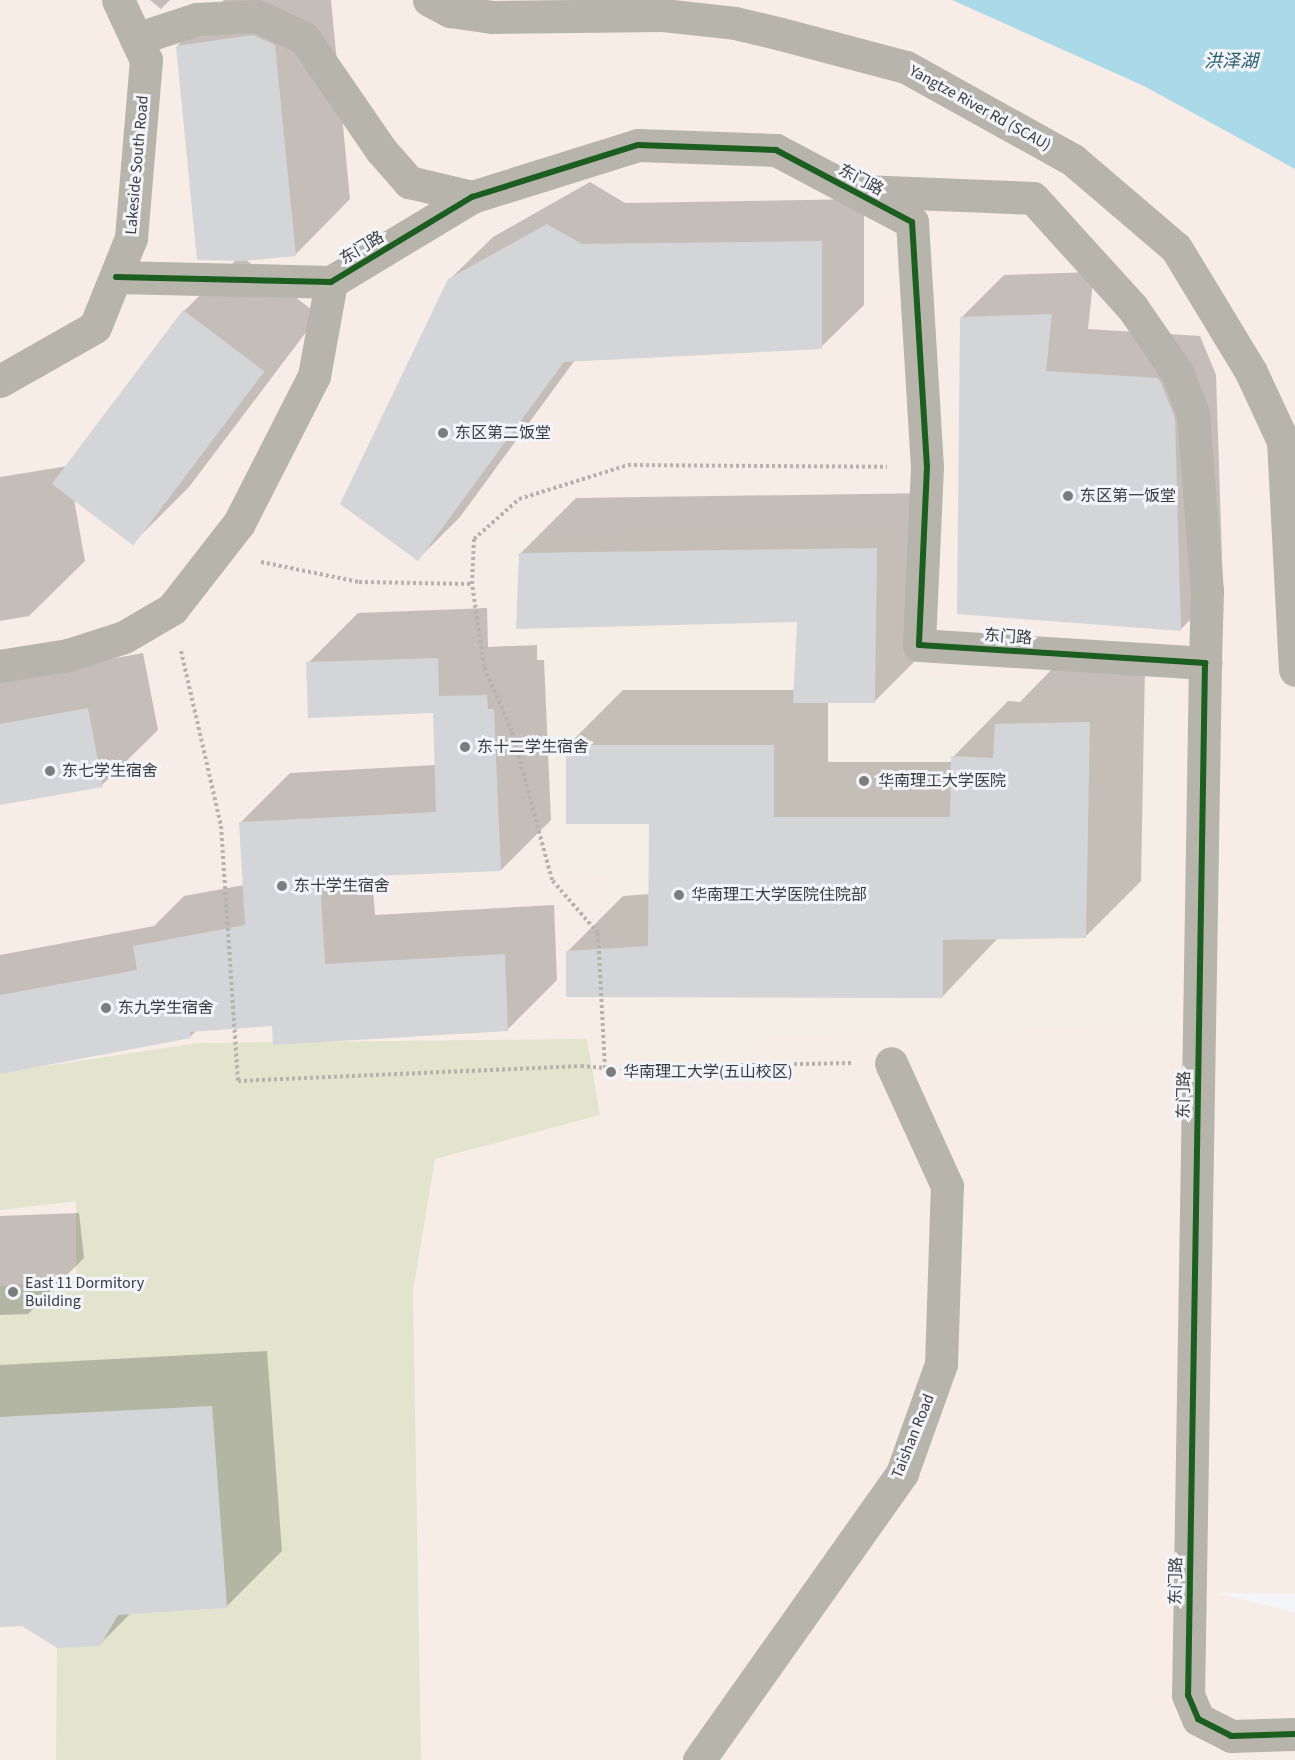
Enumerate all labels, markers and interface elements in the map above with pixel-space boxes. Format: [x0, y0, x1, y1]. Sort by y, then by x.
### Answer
water label: 洪泽湖 [1204, 51, 1258, 73]
street label: Yangtze River Rd (SCAU) [906, 61, 1054, 155]
street label: Lakeside South Road [121, 95, 153, 235]
street label: 东门路 [835, 160, 887, 200]
street label: 东门路 [336, 227, 388, 269]
place label: 东区第二饭堂 [455, 423, 551, 443]
marker: 东区第二饭堂 [436, 426, 450, 440]
place label: 东区第一饭堂 [1080, 486, 1176, 506]
marker: 东区第一饭堂 [1061, 489, 1075, 503]
street label: 东门路 [983, 626, 1033, 648]
place label: 东十二学生宿舍 [477, 737, 589, 757]
marker: 东十二学生宿舍 [458, 740, 472, 754]
place label: 东七学生宿舍 [62, 761, 158, 781]
marker: 东七学生宿舍 [43, 764, 57, 778]
place label: 华南理工大学医院 [878, 771, 1006, 791]
marker: 华南理工大学医院 [855, 772, 873, 790]
place label: 东十学生宿舍 [294, 876, 390, 896]
marker: 东十学生宿舍 [275, 879, 289, 893]
place label: 华南理工大学医院住院部 [691, 885, 867, 905]
marker: 华南理工大学医院住院部 [672, 888, 686, 902]
place label: 东九学生宿舍 [118, 998, 214, 1018]
marker: 东九学生宿舍 [99, 1001, 113, 1015]
place label: 华南理工大学(五山校区) [623, 1062, 793, 1082]
marker: 华南理工大学(五山校区) [604, 1065, 618, 1079]
street label: 东门路 [1174, 1071, 1194, 1119]
place label: East 11 Dormitory Building [25, 1273, 144, 1311]
marker: East 11 Dormitory Building [6, 1285, 20, 1299]
street label: Taishan Road [887, 1391, 939, 1481]
street label: 东门路 [1166, 1557, 1186, 1605]

